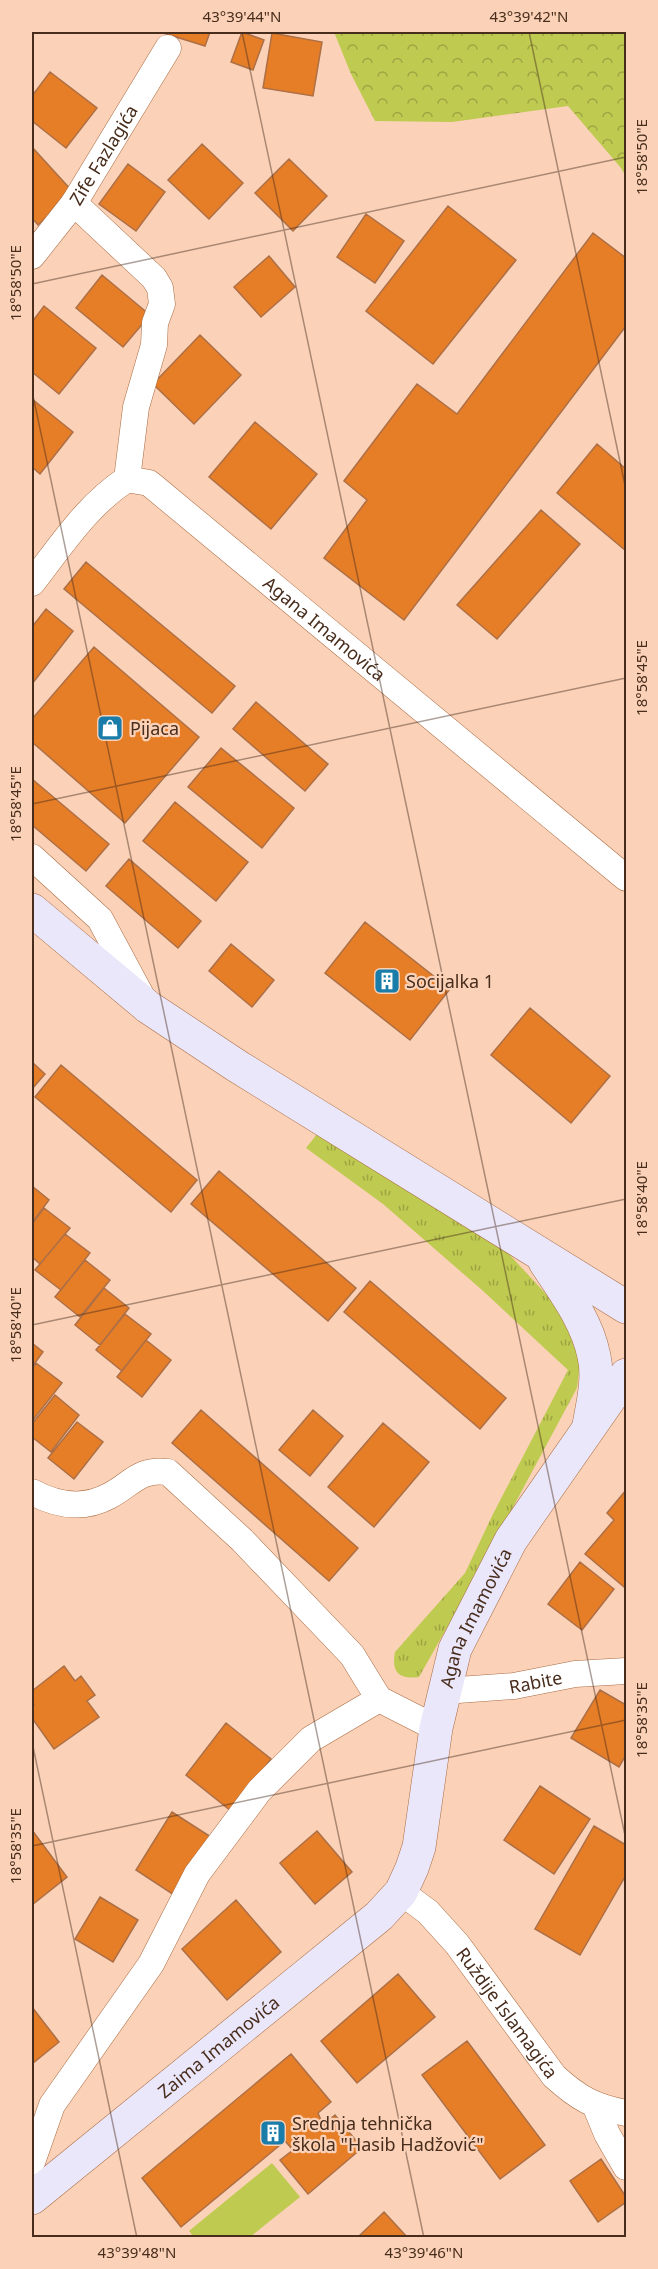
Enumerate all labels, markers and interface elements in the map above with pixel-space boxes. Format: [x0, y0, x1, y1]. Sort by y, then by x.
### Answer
text: 43°39'44"N [203, 6, 281, 26]
text: 43°39'42"N [490, 6, 568, 26]
street label: Zife Fazlagića [64, 100, 143, 209]
text: 18°58'50"E [631, 119, 651, 195]
text: 18°58'50"E [5, 245, 25, 321]
street label: Agana Imamovića [259, 571, 391, 686]
text: 18°58'45"E [631, 640, 651, 716]
shop icon: Pijaca [95, 713, 125, 743]
place label: Pijaca [130, 716, 179, 740]
text: 18°58'45"E [5, 766, 25, 842]
building icon: Socijalka 1 [372, 966, 402, 996]
place label: Socijalka 1 [406, 969, 494, 993]
text: 18°58'40"E [631, 1161, 651, 1237]
text: 18°58'40"E [5, 1287, 25, 1363]
street label: Agana Imamovića [434, 1544, 517, 1690]
street label: Rabite [507, 1665, 564, 1699]
text: 18°58'35"E [631, 1682, 651, 1758]
text: 18°58'35"E [5, 1808, 25, 1884]
street label: Ruždije Islamagića [451, 1942, 564, 2083]
street label: Zaima Imamovića [153, 1990, 284, 2103]
place label: Srednja tehnička škola "Hasib Hadžović" [292, 2111, 484, 2156]
building icon: Srednja tehnička škola "Hasib Hadžović" [258, 2118, 288, 2148]
text: 43°39'48"N [98, 2242, 176, 2262]
text: 43°39'46"N [385, 2242, 463, 2262]

